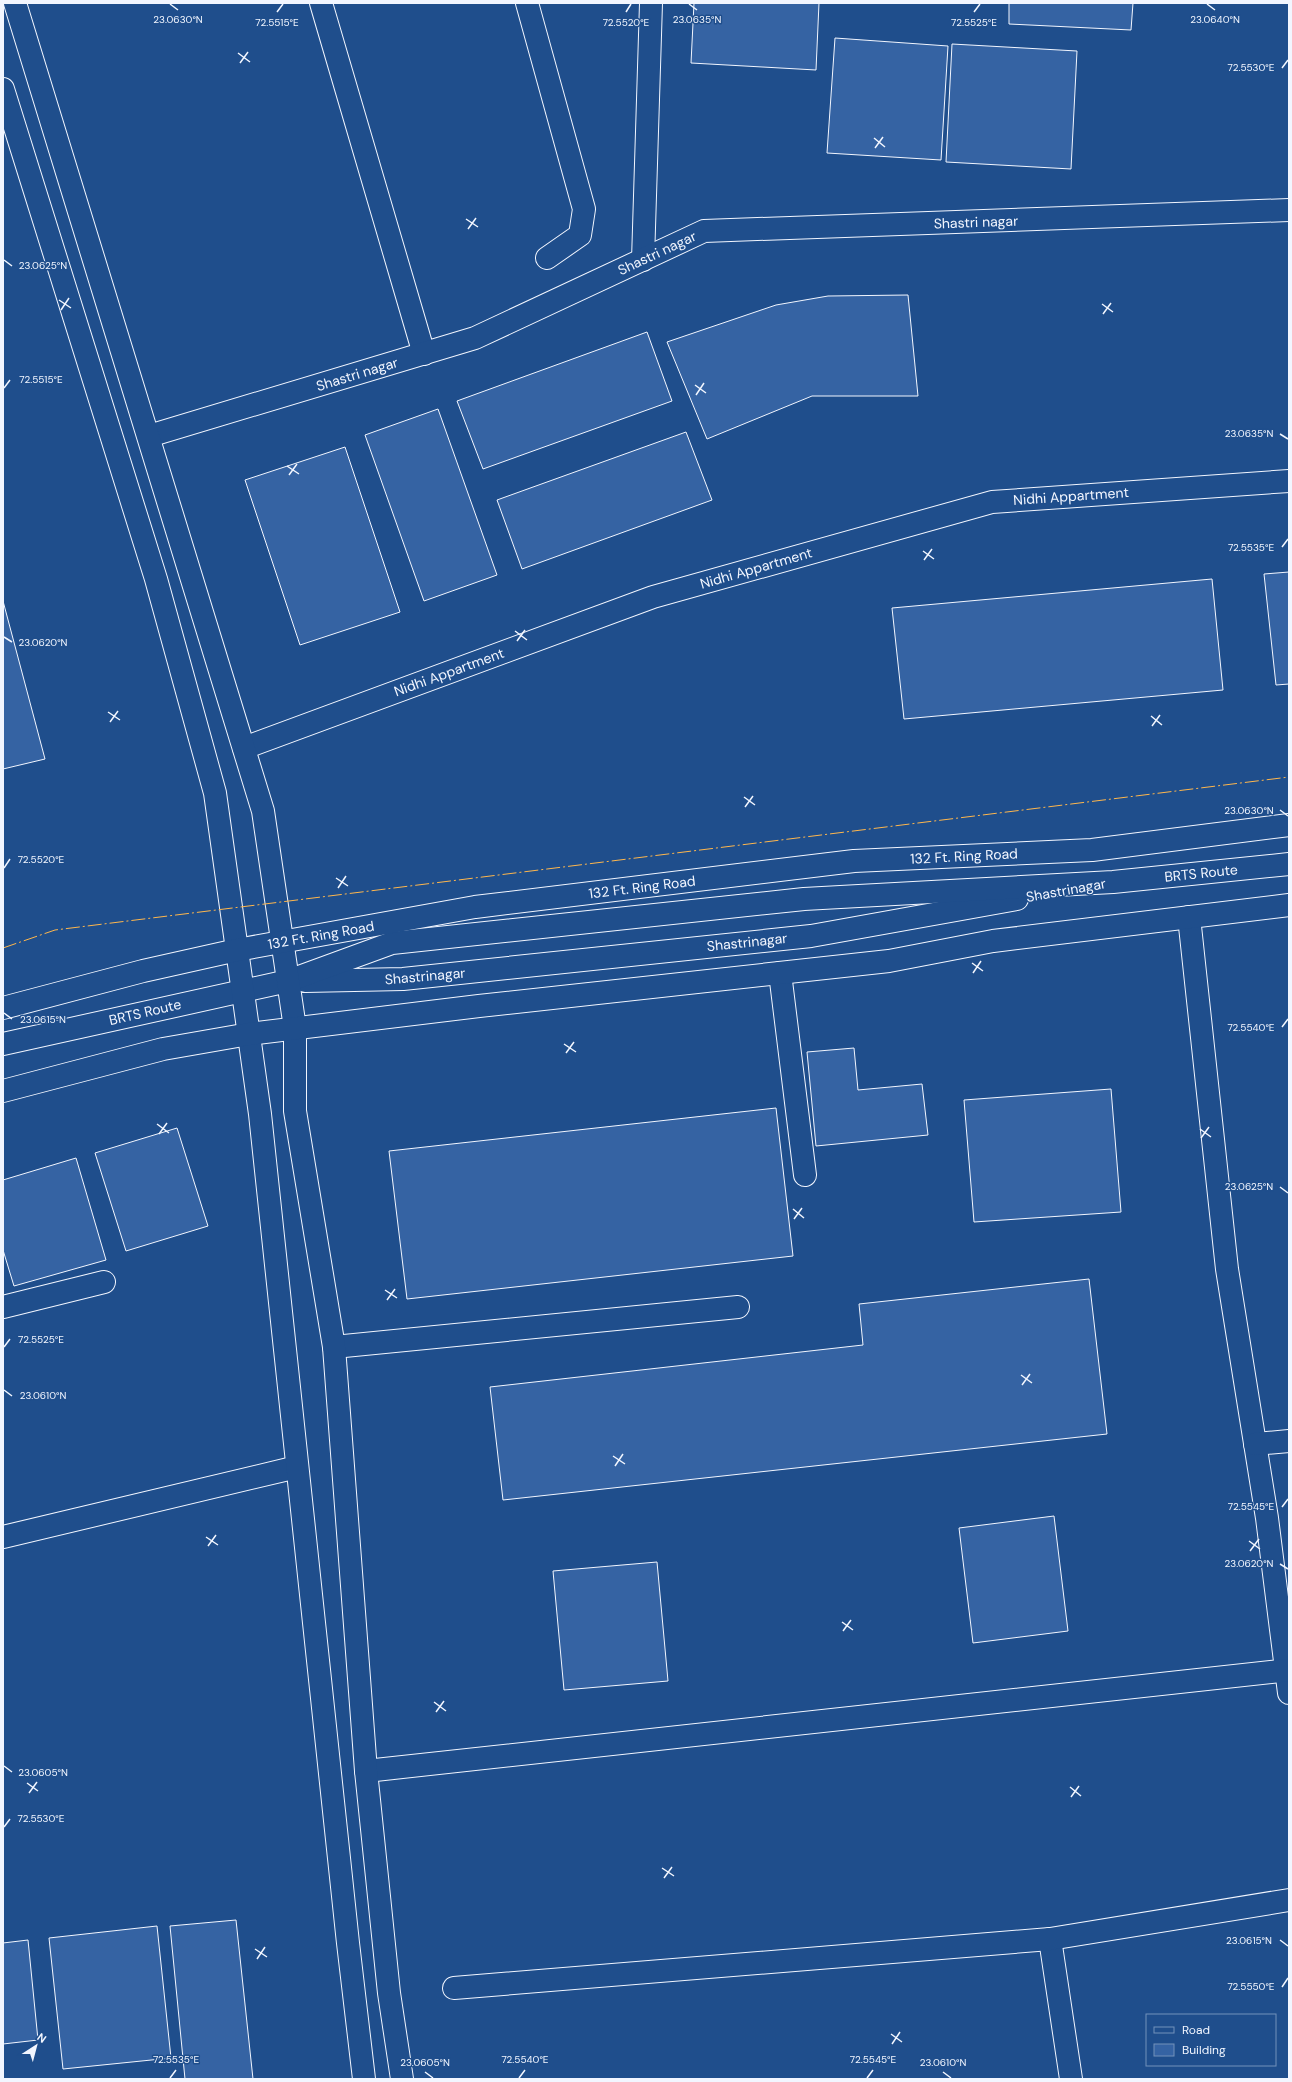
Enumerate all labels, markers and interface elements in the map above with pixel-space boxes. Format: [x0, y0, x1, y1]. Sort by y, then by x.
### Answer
text: 23.0630°N [153, 13, 203, 26]
text: 23.0635°N [673, 13, 721, 26]
text: 23.0640°N [1190, 13, 1240, 26]
text: 72.5515°E [255, 16, 299, 29]
text: 72.5520°E [603, 16, 650, 29]
text: 72.5525°E [951, 16, 997, 29]
text: 72.5530°E [1228, 61, 1275, 74]
street label: Shastri nagar [933, 212, 1019, 232]
street label: Shastri nagar [615, 227, 699, 279]
text: 23.0625°N [19, 259, 67, 272]
street label: Shastri nagar [314, 353, 400, 395]
text: 72.5515°E [19, 373, 63, 386]
text: 23.0635°N [1225, 427, 1273, 440]
street label: Nidhi Appartment [1013, 483, 1129, 509]
text: 72.5535°E [1228, 541, 1274, 554]
street label: Nidhi Appartment [698, 543, 814, 593]
text: 23.0620°N [19, 636, 68, 649]
street label: Nidhi Appartment [391, 644, 507, 700]
text: 23.0630°N [1224, 804, 1274, 817]
street label: 132 Ft. Ring Road [910, 844, 1018, 868]
text: 72.5520°E [18, 853, 65, 866]
street label: BRTS Route [1163, 860, 1239, 886]
street label: 132 Ft. Ring Road [587, 872, 697, 902]
street label: Shastrinagar [1025, 874, 1107, 906]
street label: 132 Ft. Ring Road [266, 917, 376, 953]
street label: Shastrinagar [706, 929, 788, 955]
street label: Shastrinagar [384, 964, 466, 988]
street label: BRTS Route [107, 995, 183, 1029]
text: 23.0615°N [20, 1013, 66, 1026]
text: 72.5540°E [1227, 1021, 1275, 1034]
text: 23.0625°N [1225, 1180, 1273, 1193]
text: 72.5525°E [18, 1333, 64, 1346]
text: 23.0610°N [20, 1389, 66, 1402]
text: 72.5545°E [1228, 1500, 1274, 1513]
text: 23.0620°N [1225, 1557, 1274, 1570]
text: 23.0605°N [18, 1766, 68, 1779]
text: 72.5530°E [18, 1812, 65, 1825]
text: 23.0615°N [1226, 1934, 1272, 1947]
text: 72.5550°E [1227, 1980, 1275, 1993]
legend [1146, 2014, 1276, 2066]
text: Road [1182, 2022, 1210, 2038]
north arrow [16, 2026, 56, 2066]
text: N [35, 2030, 49, 2046]
text: Building [1182, 2042, 1226, 2058]
text: 72.5535°E [153, 2053, 199, 2066]
text: 72.5540°E [501, 2053, 549, 2066]
text: 72.5545°E [850, 2053, 896, 2066]
text: 23.0605°N [400, 2056, 450, 2069]
text: 23.0610°N [920, 2056, 966, 2069]

